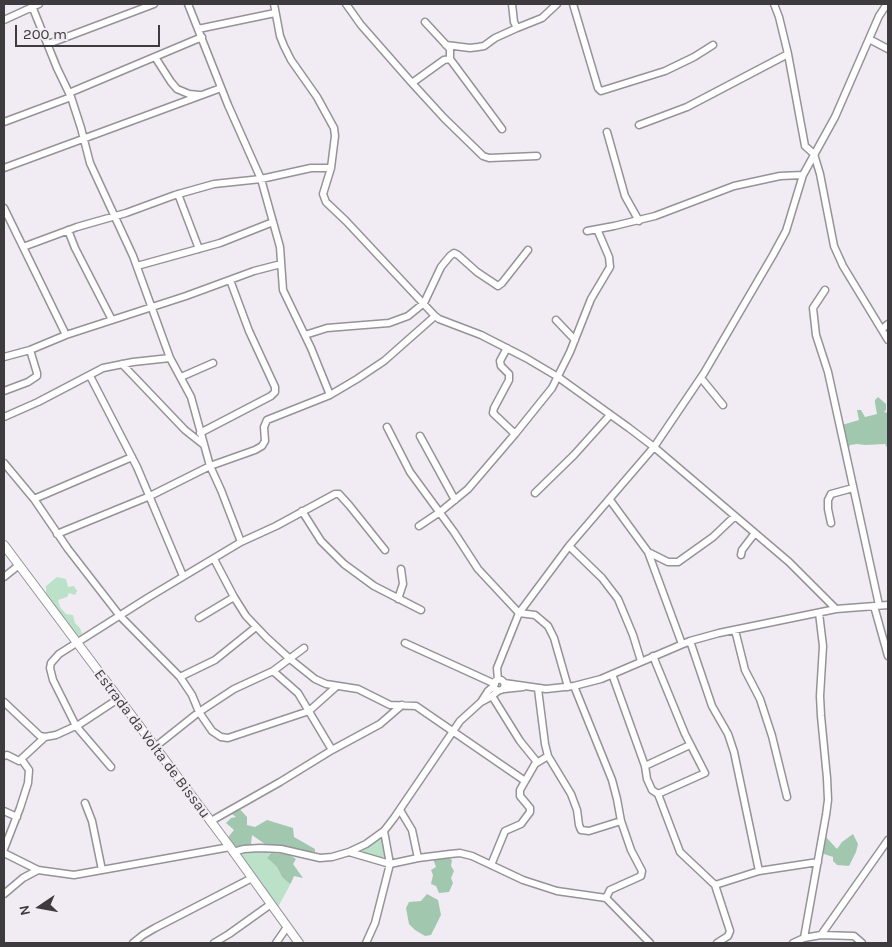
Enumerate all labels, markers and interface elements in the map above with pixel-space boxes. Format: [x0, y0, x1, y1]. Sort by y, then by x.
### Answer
scale bar [18, 15, 162, 47]
text: 200 m [23, 25, 67, 43]
street label: Estrada da Volta de Bissau [90, 666, 214, 822]
north arrow [15, 882, 65, 932]
text: N [15, 904, 34, 917]

